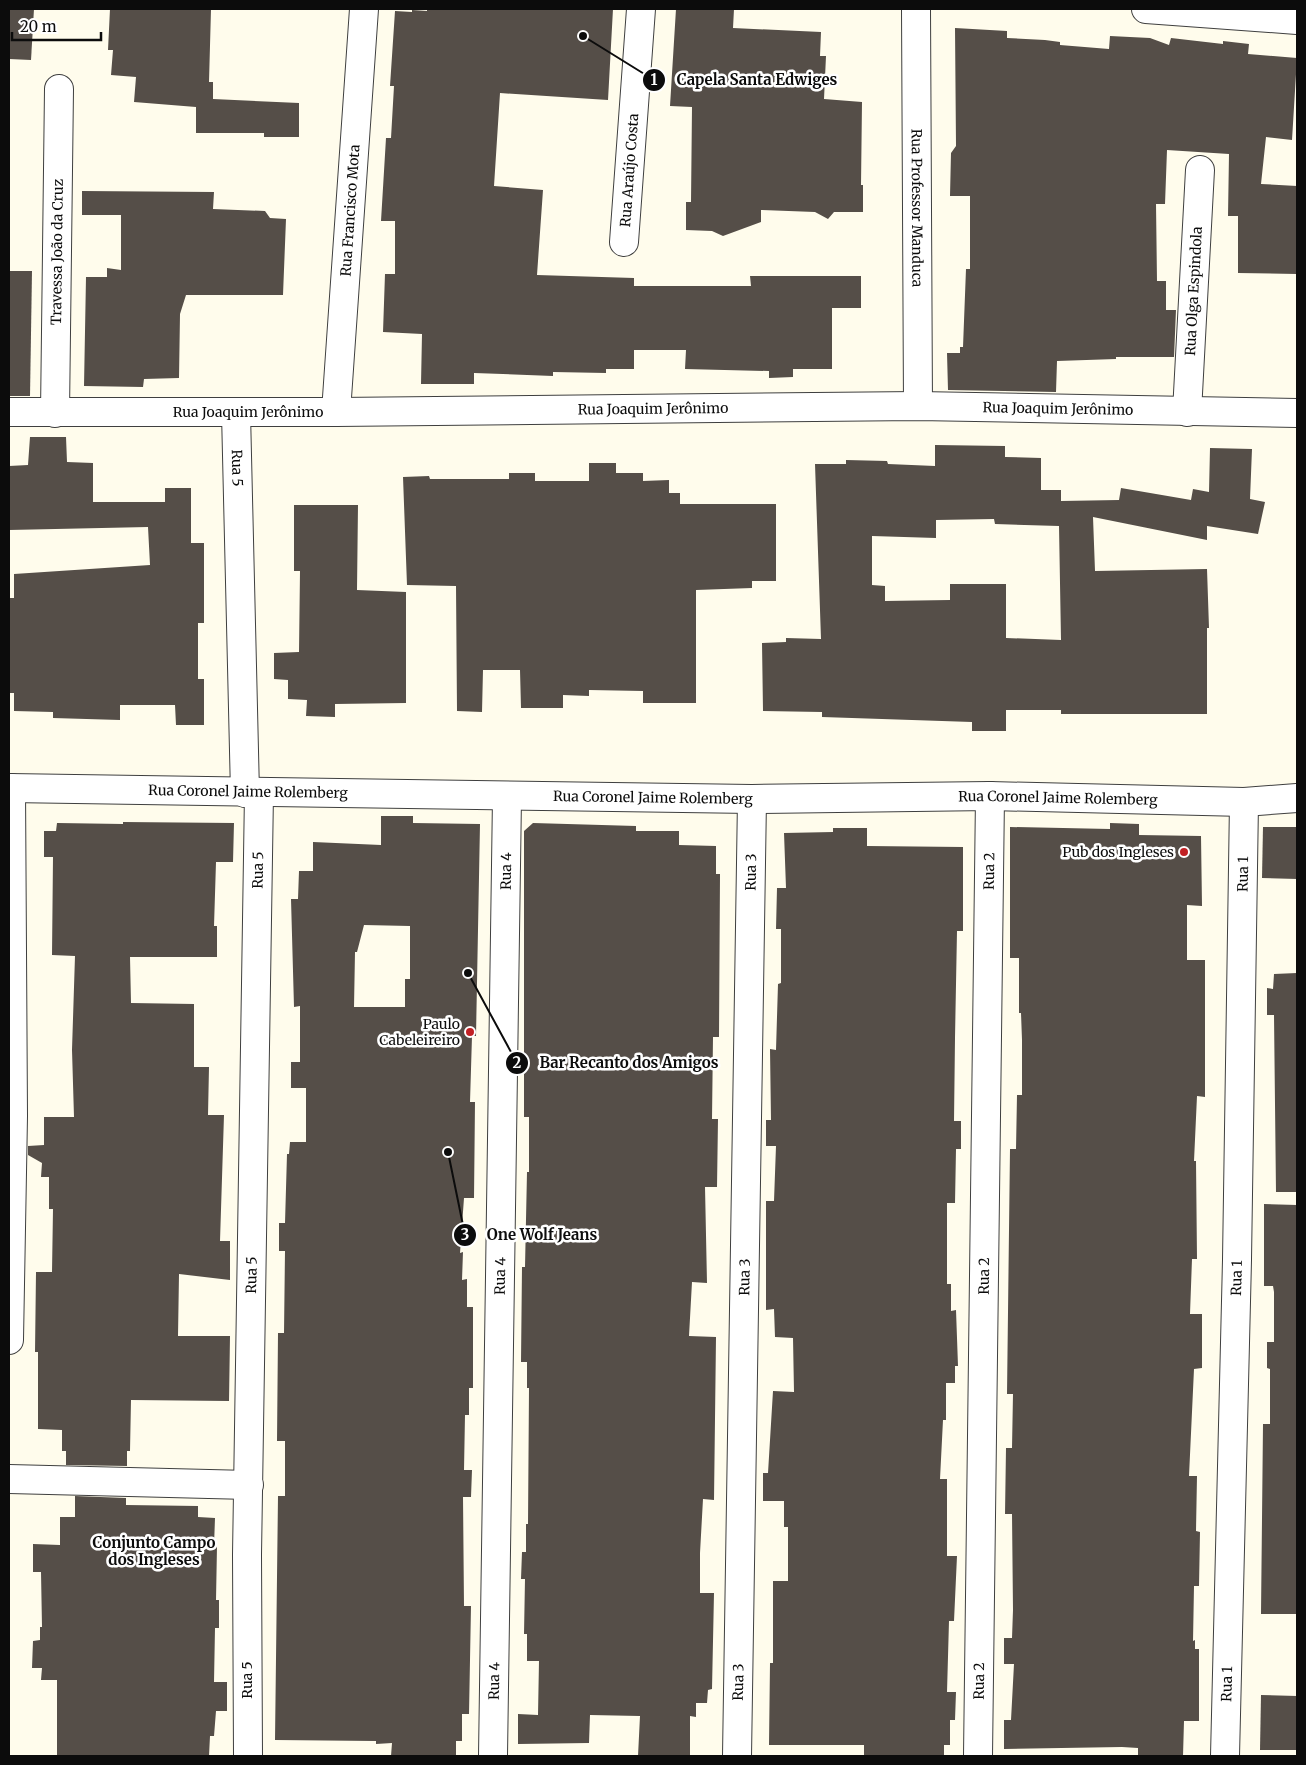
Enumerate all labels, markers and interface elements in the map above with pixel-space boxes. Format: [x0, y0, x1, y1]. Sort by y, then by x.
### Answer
scale bar [12, 10, 101, 42]
text: 20 m [20, 17, 57, 36]
callout: Capela Santa Edwiges [641, 65, 847, 95]
text: 1 [651, 70, 658, 89]
text: Capela Santa Edwiges [677, 70, 838, 89]
street label: Rua Araújo Costa [616, 112, 642, 228]
street label: Rua Professor Manduca [908, 129, 926, 288]
street label: Rua Francisco Mota [336, 143, 364, 277]
street label: Travessa João da Cruz [47, 178, 67, 325]
street label: Rua Olga Espindola [1181, 226, 1206, 356]
street label: Rua Joaquim Jerônimo [982, 398, 1133, 419]
street label: Rua Joaquim Jerônimo [578, 399, 728, 419]
street label: Rua Joaquim Jerônimo [173, 403, 323, 421]
street label: Rua 5 [228, 449, 247, 487]
street label: Rua Coronel Jaime Rolemberg [148, 781, 348, 802]
street label: Rua Coronel Jaime Rolemberg [553, 787, 753, 808]
street label: Rua Coronel Jaime Rolemberg [958, 787, 1158, 809]
place label: Pub dos Ingleses [1062, 843, 1174, 861]
marker: Pub dos Ingleses [1178, 846, 1190, 858]
street label: Rua 5 [248, 851, 267, 889]
street label: Rua 4 [497, 852, 515, 890]
street label: Rua 2 [980, 852, 998, 890]
street label: Rua 3 [742, 853, 760, 891]
street label: Rua 1 [1234, 856, 1252, 892]
place label: Paulo Cabeleireiro [379, 1015, 460, 1049]
marker: Paulo Cabeleireiro [464, 1026, 476, 1038]
callout: Bar Recanto dos Amigos [504, 1048, 728, 1078]
text: 2 [513, 1053, 522, 1072]
text: Bar Recanto dos Amigos [539, 1053, 719, 1072]
callout: One Wolf Jeans [452, 1220, 608, 1250]
text: 3 [461, 1225, 469, 1244]
text: One Wolf Jeans [487, 1225, 597, 1244]
street label: Rua 5 [242, 1256, 261, 1294]
street label: Rua 4 [491, 1257, 509, 1295]
street label: Rua 2 [975, 1257, 993, 1295]
street label: Rua 3 [735, 1258, 754, 1296]
street label: Rua 1 [1227, 1260, 1246, 1296]
district label: Conjunto Campo dos Ingleses [93, 1533, 216, 1569]
street label: Rua 5 [238, 1661, 256, 1699]
street label: Rua 4 [485, 1662, 503, 1700]
street label: Rua 2 [970, 1662, 988, 1700]
street label: Rua 3 [729, 1663, 747, 1701]
street label: Rua 1 [1217, 1666, 1236, 1702]

